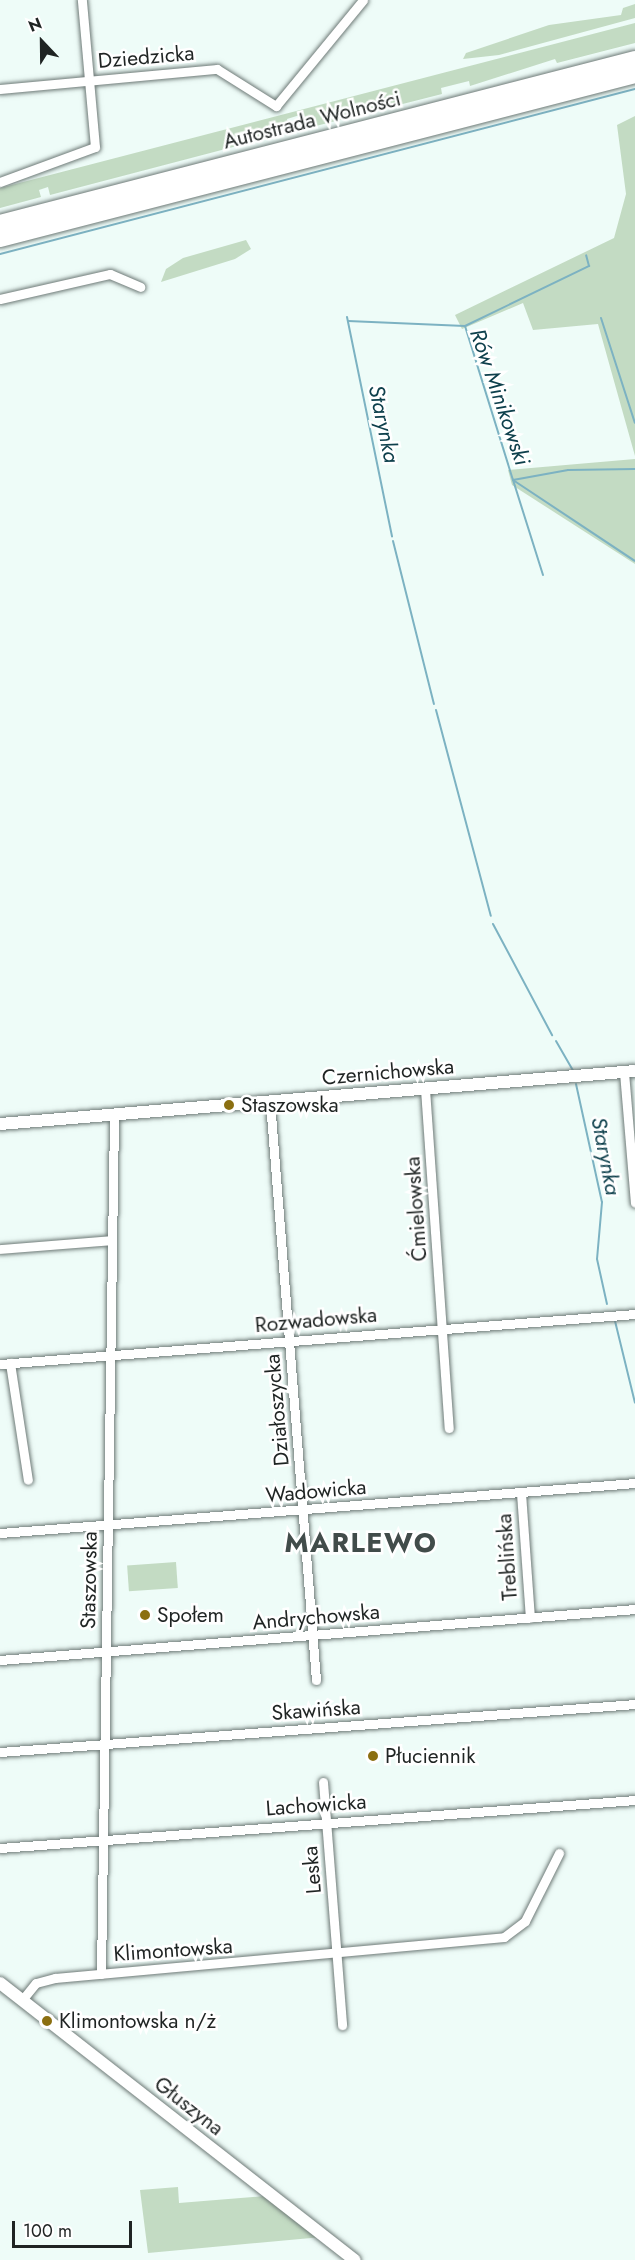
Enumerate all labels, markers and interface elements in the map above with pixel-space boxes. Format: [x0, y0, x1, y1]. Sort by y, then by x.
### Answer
north arrow [12, 12, 72, 72]
text: N [25, 12, 45, 38]
street label: Dziedzicka [97, 40, 195, 74]
street label: Autostrada Wolności [221, 86, 403, 154]
water label: Rów Minikowski [464, 325, 536, 469]
water label: Starynka [363, 383, 405, 465]
street label: Czernichowska [321, 1054, 455, 1090]
place label: Staszowska [241, 1092, 339, 1118]
marker: Staszowska [222, 1098, 236, 1112]
water label: Starynka [585, 1115, 627, 1197]
street label: Ćmielowska [400, 1156, 432, 1262]
street label: Rozwadowska [254, 1302, 378, 1338]
street label: Działoszycka [260, 1353, 294, 1467]
street label: Wadowicka [265, 1474, 367, 1508]
street label: Treblińska [491, 1513, 523, 1601]
district label: MARLEWO [285, 1527, 437, 1559]
street label: Staszowska [76, 1531, 102, 1629]
street label: Andrychowska [251, 1599, 381, 1635]
place label: Społem [157, 1602, 224, 1628]
marker: Społem [138, 1608, 152, 1622]
street label: Skawińska [271, 1694, 361, 1726]
place label: Płuciennik [385, 1743, 475, 1769]
marker: Płuciennik [366, 1749, 380, 1763]
street label: Lachowicka [265, 1789, 367, 1821]
street label: Leska [297, 1845, 327, 1895]
street label: Klimontowska [113, 1933, 233, 1967]
place label: Klimontowska n/ż [59, 2008, 216, 2034]
marker: Klimontowska n/ż [40, 2014, 54, 2028]
street label: Głuszyna [149, 2071, 229, 2141]
scale bar [15, 2209, 135, 2247]
text: 100 m [23, 2218, 72, 2244]

